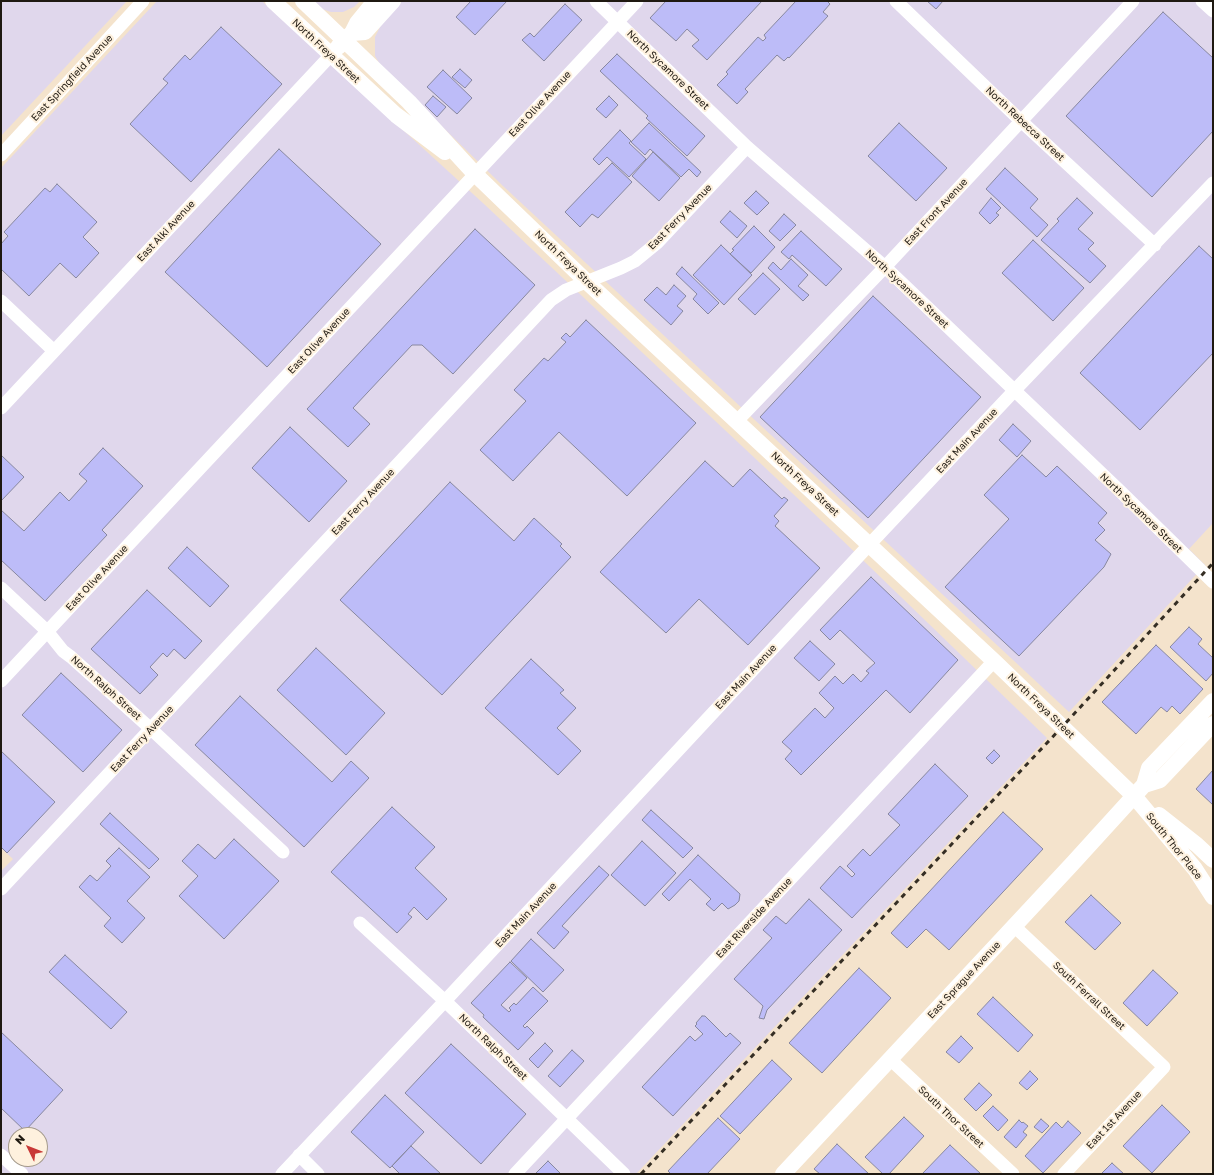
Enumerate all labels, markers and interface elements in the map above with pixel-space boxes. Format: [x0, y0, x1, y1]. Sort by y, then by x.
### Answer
street label: North Freya Street [289, 16, 363, 86]
street label: North Sycamore Street [624, 28, 712, 112]
street label: East Springfield Avenue [29, 32, 115, 124]
street label: East Olive Avenue [506, 69, 574, 139]
street label: North Rebecca Street [983, 84, 1067, 164]
street label: East Front Avenue [902, 176, 970, 248]
street label: East Ferry Avenue [646, 182, 714, 252]
street label: East Alki Avenue [135, 198, 197, 264]
street label: North Freya Street [532, 228, 604, 298]
street label: North Sycamore Street [863, 247, 951, 331]
street label: East Olive Avenue [285, 306, 353, 376]
street label: East Main Avenue [934, 406, 1000, 476]
street label: North Freya Street [768, 449, 842, 519]
street label: East Ferry Avenue [329, 466, 397, 538]
street label: North Sycamore Street [1097, 471, 1185, 555]
street label: East Olive Avenue [63, 543, 131, 613]
street label: East Main Avenue [713, 642, 779, 712]
street label: North Ralph Street [68, 653, 144, 723]
street label: North Freya Street [1005, 671, 1077, 741]
street label: East Ferry Avenue [108, 703, 176, 775]
street label: South Thor Place [1143, 810, 1205, 882]
street label: East Riverside Avenue [714, 875, 794, 961]
street label: East Main Avenue [493, 880, 559, 950]
street label: East Sprague Avenue [925, 939, 1003, 1021]
street label: South Ferrall Street [1050, 959, 1128, 1033]
street label: North Ralph Street [456, 1011, 530, 1083]
street label: South Thor Street [916, 1083, 986, 1151]
street label: East 1st Avenue [1084, 1088, 1144, 1152]
north arrow [8, 1127, 48, 1167]
text: N [12, 1132, 27, 1147]

